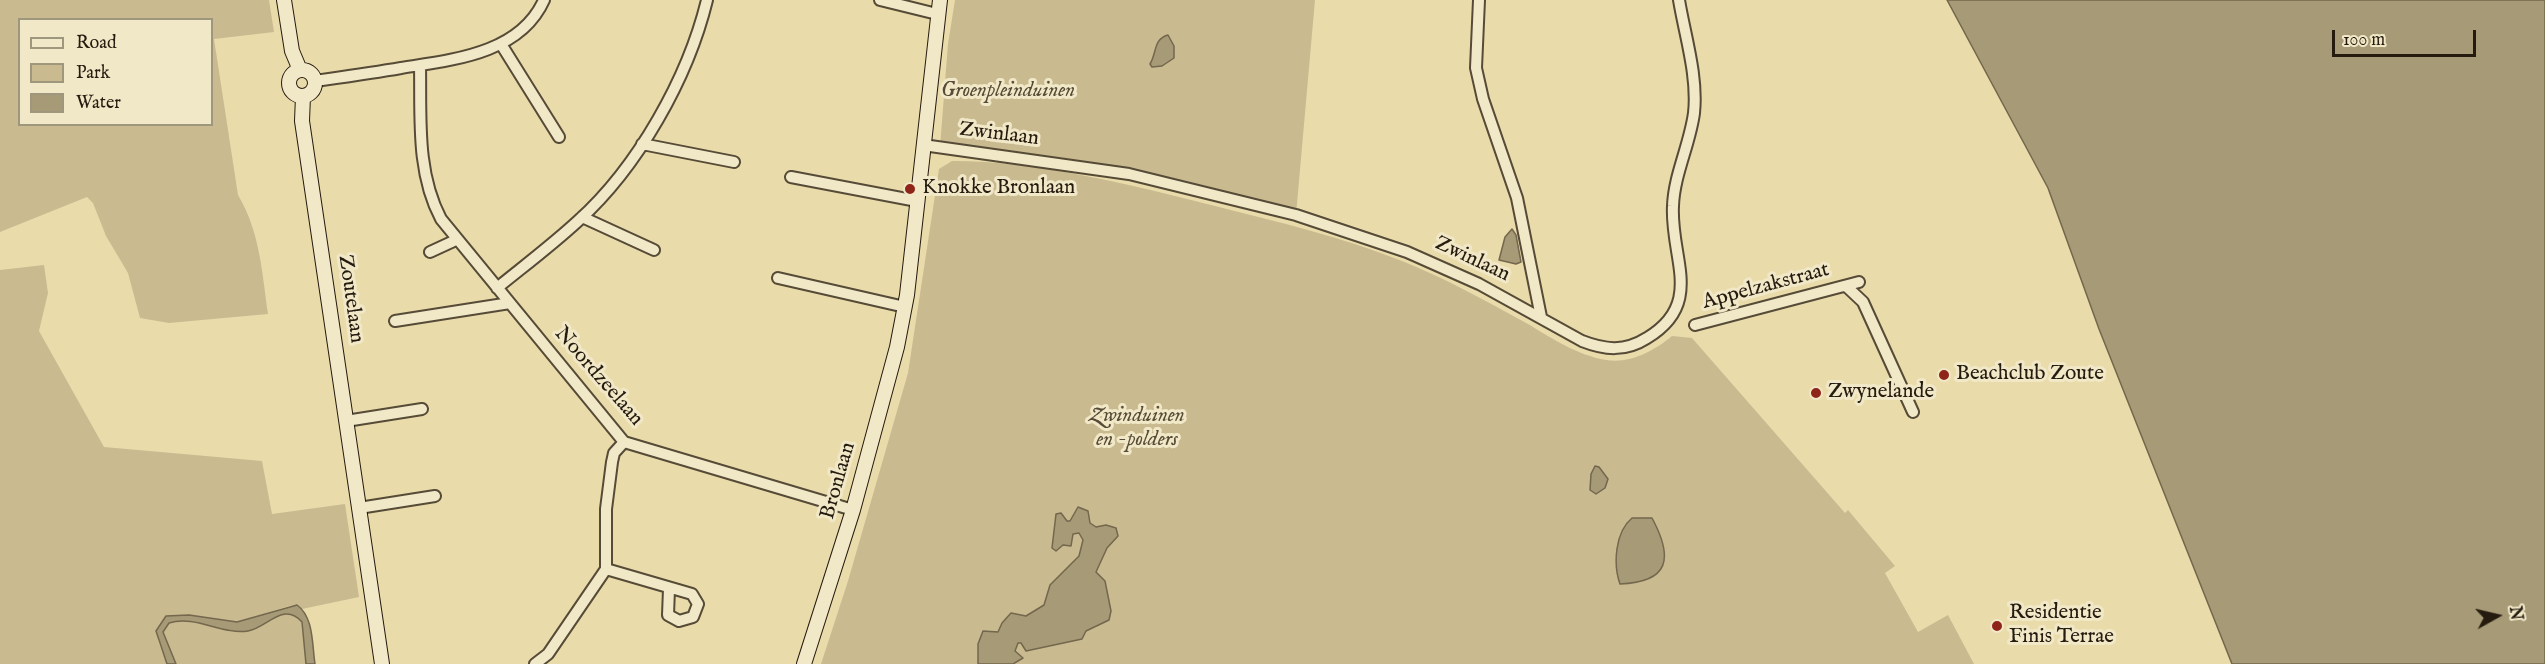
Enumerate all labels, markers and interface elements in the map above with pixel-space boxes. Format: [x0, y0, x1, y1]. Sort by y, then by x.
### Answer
legend [18, 18, 213, 126]
scale bar [2335, 18, 2479, 56]
text: 100 m [2343, 29, 2385, 52]
text: Road [76, 32, 117, 55]
text: Park [76, 62, 110, 85]
park label: Groenpleinduinen [941, 79, 1075, 105]
text: Water [76, 92, 121, 115]
street label: Zwinlaan [958, 118, 1040, 152]
place label: Knokke Bronlaan [922, 176, 1075, 202]
marker: Knokke Bronlaan [903, 182, 917, 196]
street label: Zwinlaan [1430, 232, 1514, 288]
street label: Zoutelaan [331, 253, 369, 345]
street label: Appelzakstraat [1700, 258, 1832, 316]
street label: Noordzeelaan [548, 322, 648, 432]
place label: Beachclub Zoute [1956, 362, 2104, 388]
marker: Beachclub Zoute [1937, 368, 1951, 382]
place label: Zwynelande [1828, 380, 1934, 406]
marker: Zwynelande [1809, 386, 1823, 400]
park label: Zwinduinen en -polders [1089, 404, 1185, 454]
street label: Bronlaan [816, 439, 862, 523]
north arrow [2467, 586, 2527, 646]
place label: Residentie Finis Terrae [2009, 601, 2114, 651]
text: N [2504, 605, 2526, 622]
marker: Residentie Finis Terrae [1990, 619, 2004, 633]

